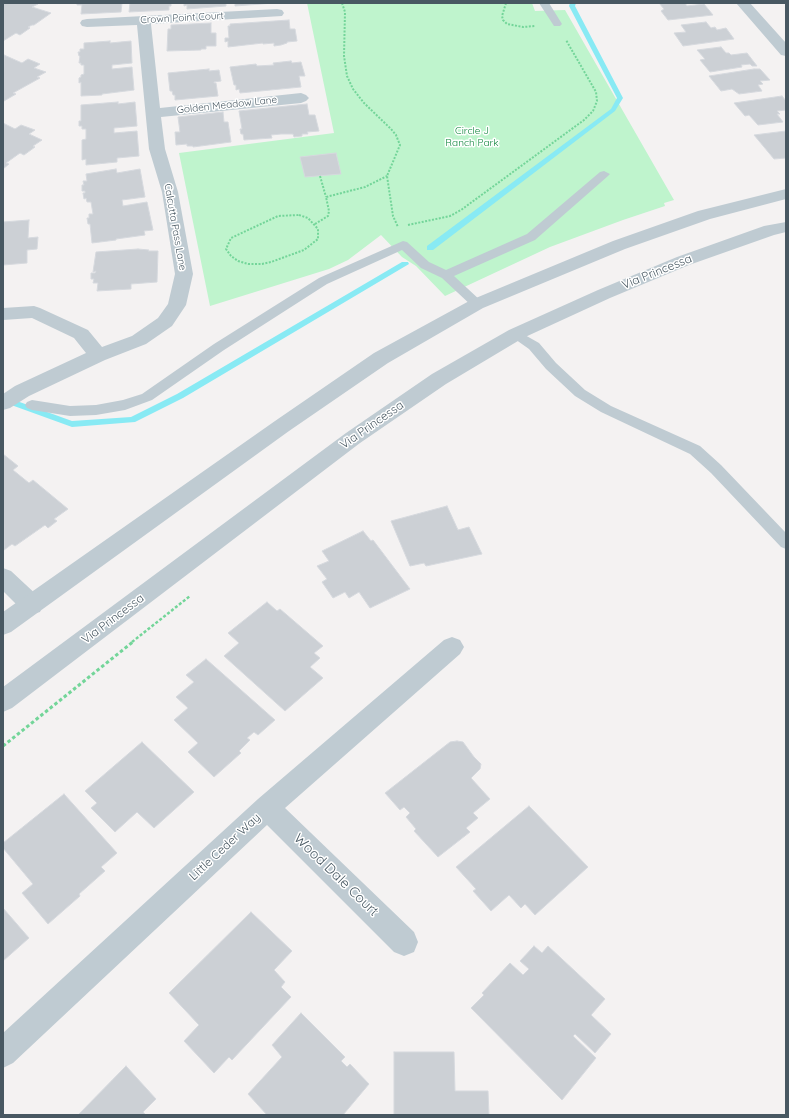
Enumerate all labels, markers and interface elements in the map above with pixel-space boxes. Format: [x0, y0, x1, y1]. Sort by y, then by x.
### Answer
street label: Crown Point Court [140, 10, 224, 26]
street label: Golden Meadow Lane [176, 94, 278, 116]
park label: Circle J Ranch Park [445, 125, 499, 148]
street label: Calcutta Pass Lane [161, 183, 189, 271]
street label: Via Princessa [620, 251, 694, 293]
street label: Via Princessa [338, 398, 406, 452]
street label: Via Princessa [79, 591, 147, 647]
street label: Little Ceder Way [186, 810, 264, 884]
street label: Wood Dale Court [290, 830, 382, 920]

